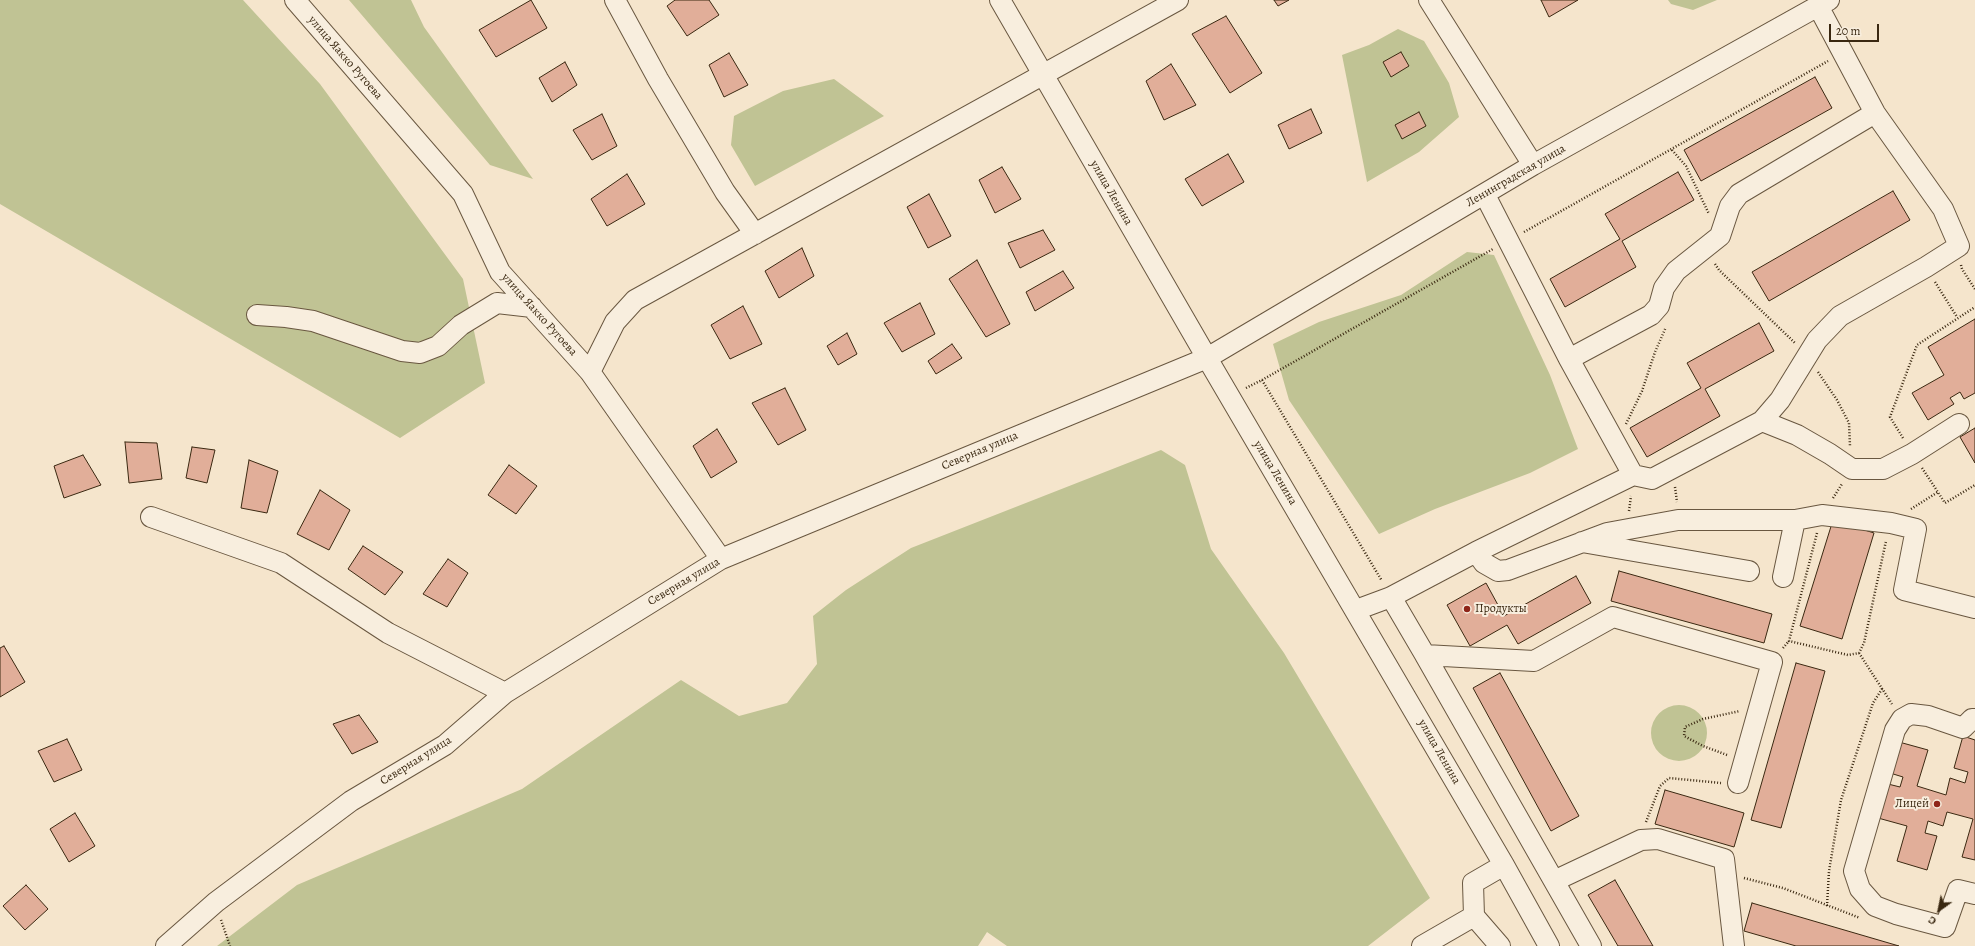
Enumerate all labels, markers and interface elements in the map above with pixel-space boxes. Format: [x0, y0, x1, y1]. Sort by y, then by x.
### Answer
street label: улица Яакко Ругоева [305, 13, 385, 103]
scale bar [1831, 16, 1881, 42]
text: 20 m [1836, 23, 1860, 39]
street label: Ленинградская улица [1464, 142, 1568, 210]
street label: улица Ленина [1087, 158, 1135, 228]
street label: улица Яакко Ругоева [498, 271, 580, 359]
street label: Северная улица [940, 428, 1020, 474]
street label: улица Ленина [1250, 438, 1300, 508]
street label: Северная улица [645, 555, 723, 609]
place label: Продукты [1475, 602, 1527, 616]
marker: Продукты [1462, 604, 1472, 614]
street label: улица Ленина [1415, 717, 1463, 787]
street label: Северная улица [378, 733, 454, 789]
place label: Лицей [1895, 797, 1929, 811]
marker: Лицей [1932, 799, 1942, 809]
north arrow [1919, 890, 1959, 930]
text: С [1925, 912, 1939, 929]

